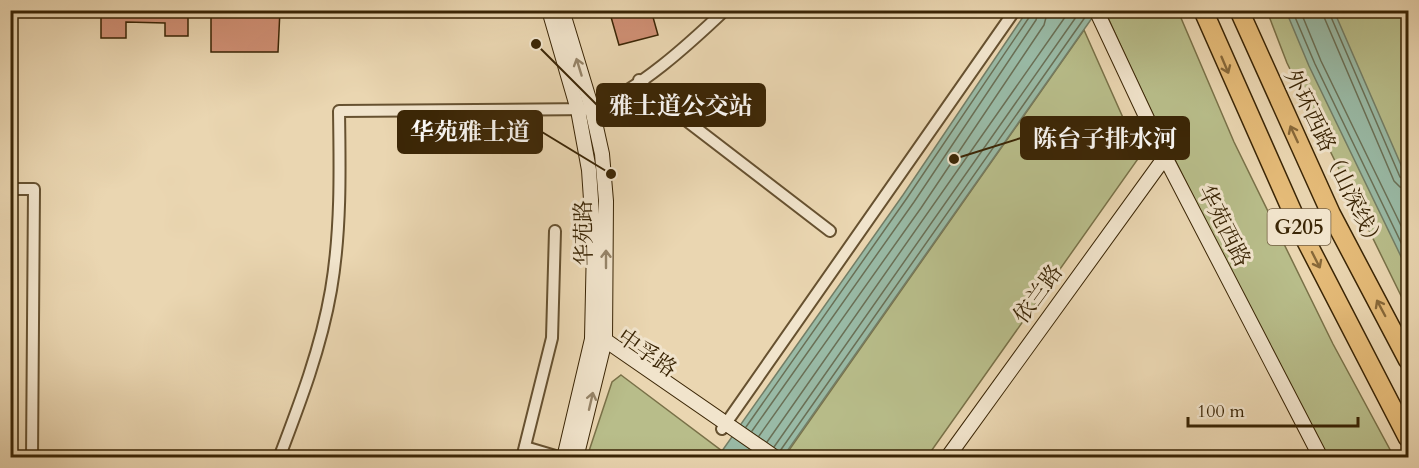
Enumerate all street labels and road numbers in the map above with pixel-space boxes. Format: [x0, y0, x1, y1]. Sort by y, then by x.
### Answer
street label: 外环西路（山深线） [1277, 64, 1391, 256]
street label: 华苑西路 [1191, 180, 1257, 272]
street label: 华苑路 [568, 200, 600, 266]
road number: G205 [1268, 209, 1330, 245]
street label: 依兰路 [1006, 258, 1070, 330]
street label: 中孚路 [611, 322, 683, 384]

